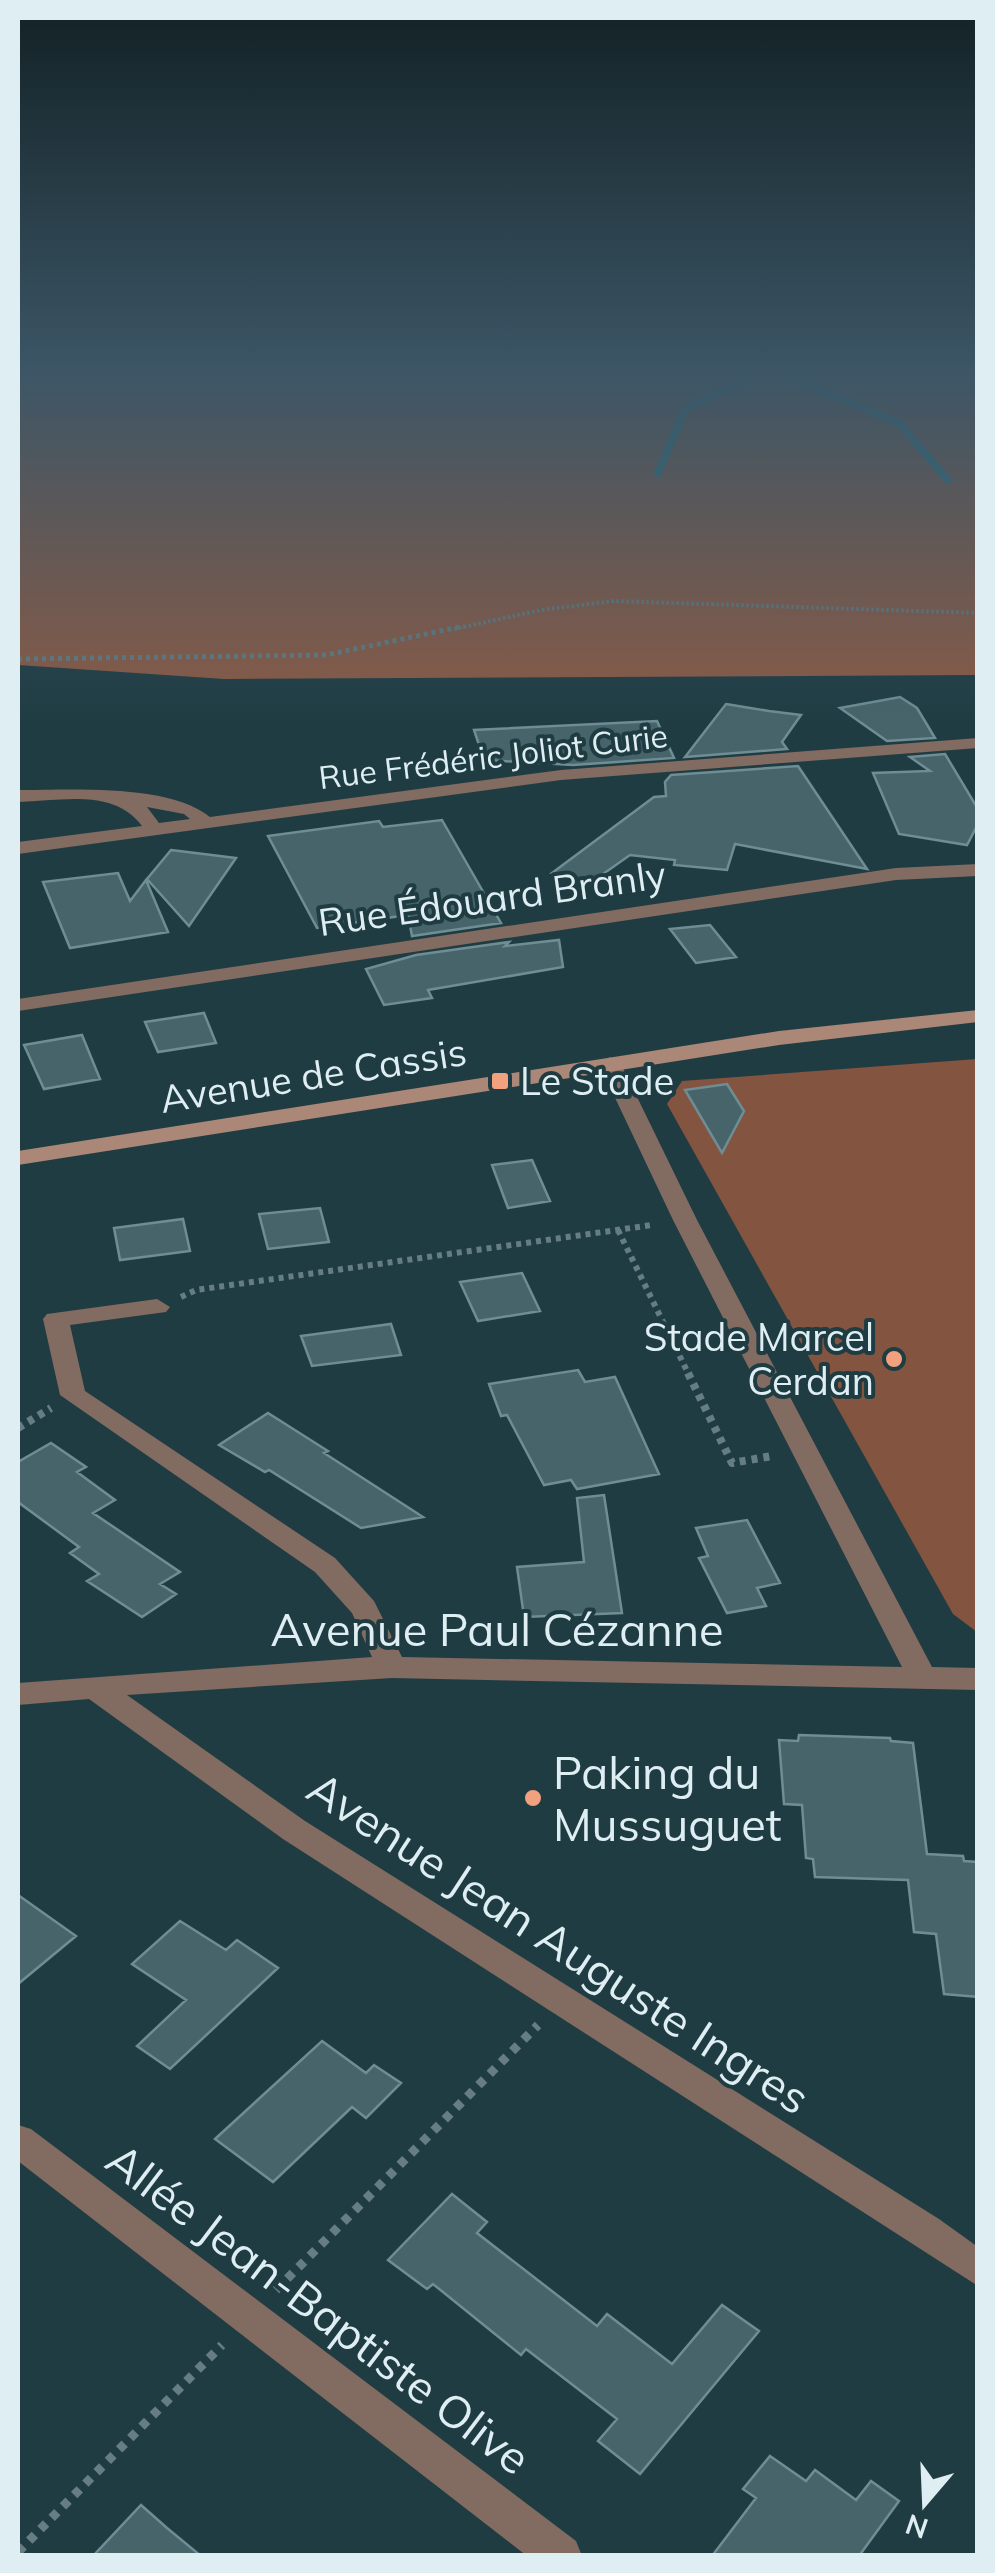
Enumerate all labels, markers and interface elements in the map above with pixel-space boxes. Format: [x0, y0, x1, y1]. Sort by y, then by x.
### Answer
street label: Rue Frédéric Joliot Curie [316, 715, 670, 797]
street label: Rue Édouard Branly [315, 850, 669, 946]
street label: Avenue de Cassis [156, 1027, 470, 1123]
place label: Le Stade [520, 1057, 674, 1105]
marker: Le Stade [489, 1070, 511, 1092]
place label: Stade Marcel Cerdan [644, 1313, 874, 1405]
marker: Stade Marcel Cerdan [883, 1348, 905, 1370]
street label: Avenue Paul Cézanne [270, 1601, 724, 1657]
place label: Paking du Mussuguet [553, 1744, 782, 1852]
street label: Avenue Jean Auguste Ingres [298, 1759, 820, 2125]
marker: Paking du Mussuguet [522, 1787, 544, 1809]
street label: Allée Jean-Baptiste Olive [96, 2130, 542, 2486]
north arrow [875, 2453, 975, 2553]
text: N [901, 2507, 932, 2547]

